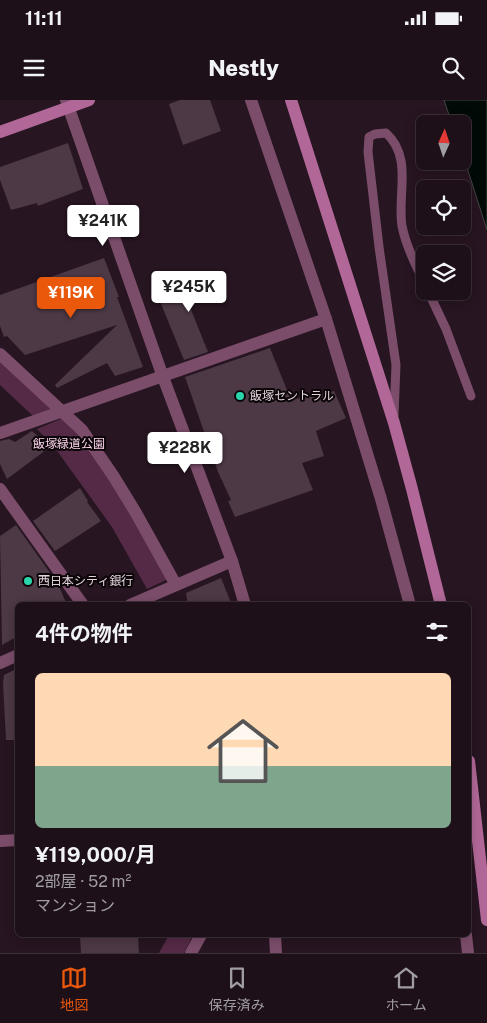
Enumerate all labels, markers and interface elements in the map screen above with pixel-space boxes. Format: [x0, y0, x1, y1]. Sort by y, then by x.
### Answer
text: 11:11 [25, 7, 63, 29]
icon: menu [20, 54, 48, 82]
icon: search [439, 54, 467, 82]
text: Nestly [208, 55, 279, 81]
north arrow [416, 115, 471, 170]
map controls [416, 115, 471, 300]
button: locate [416, 180, 471, 235]
pin: ¥241K [68, 204, 138, 247]
text: ¥241K [78, 211, 128, 230]
button: layers [416, 245, 471, 300]
pin: ¥245K [154, 270, 224, 313]
pin: ¥119K [36, 276, 106, 319]
text: ¥245K [162, 277, 216, 296]
text: ¥119K [48, 283, 94, 302]
place label: 飯塚セントラル [250, 389, 334, 403]
marker: 飯塚セントラル [234, 390, 246, 402]
pin: ¥228K [150, 432, 220, 474]
park label: 飯塚緑道公園 [33, 437, 105, 451]
text: ¥228K [158, 438, 212, 457]
place label: 西日本シティ銀行 [38, 574, 133, 588]
marker: 西日本シティ銀行 [22, 575, 34, 587]
icon: filters [423, 618, 451, 646]
text: 4件の物件 [35, 621, 133, 646]
icon: home [198, 706, 288, 796]
text: ¥119,000/月 [35, 842, 156, 867]
text: 2部屋 · 52 m² [35, 872, 131, 891]
text: マンション [35, 896, 115, 915]
tab: 地図 [60, 964, 88, 1014]
tab: 保存済み [209, 964, 265, 1014]
tab: ホーム [385, 964, 427, 1014]

